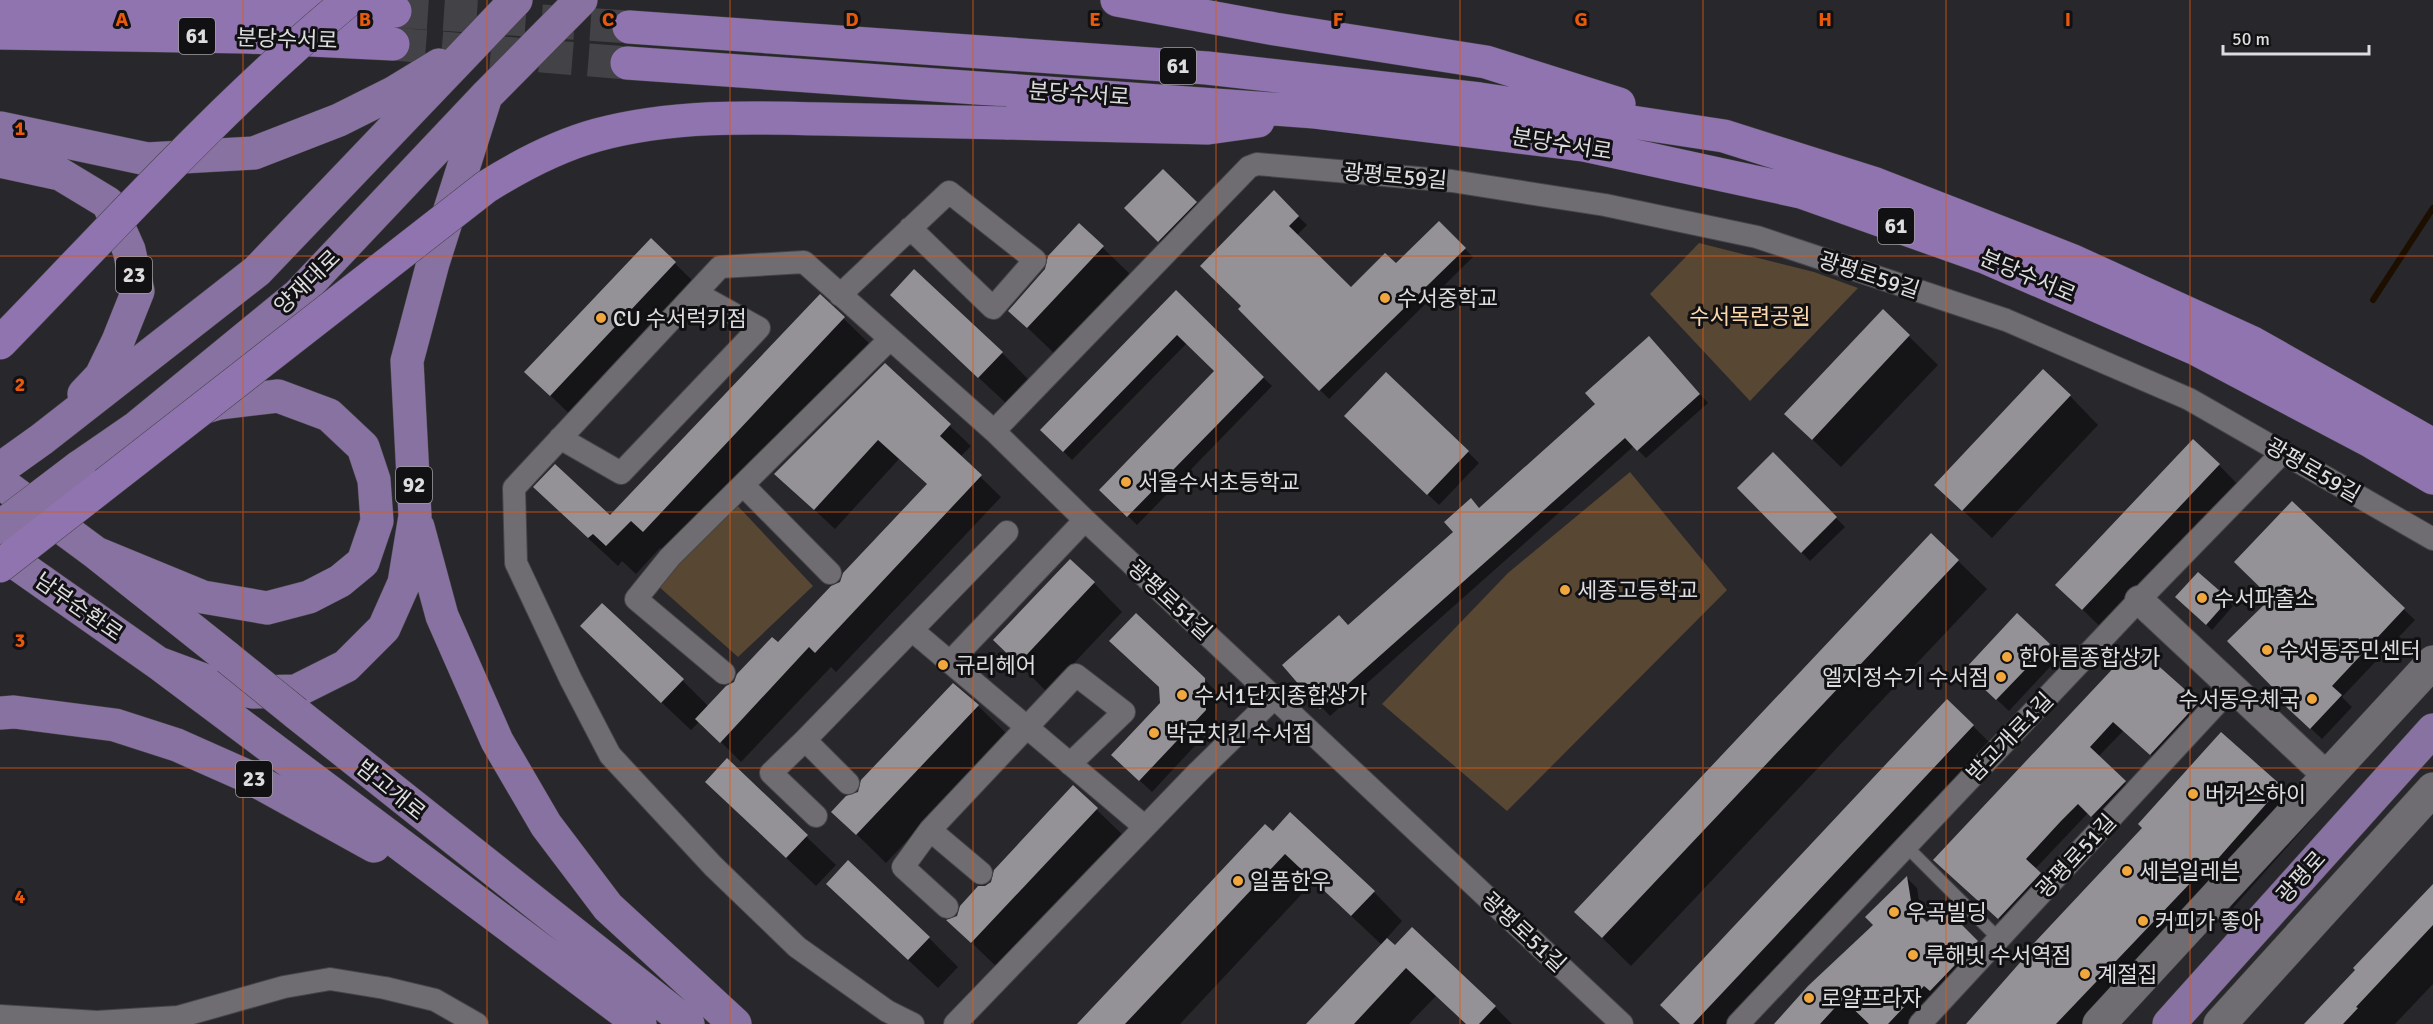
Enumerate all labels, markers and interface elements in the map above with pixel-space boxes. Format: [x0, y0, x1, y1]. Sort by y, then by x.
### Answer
text: A [116, 7, 129, 32]
text: B [359, 7, 371, 32]
text: C [602, 7, 614, 32]
text: D [845, 7, 859, 32]
text: E [1089, 7, 1101, 32]
text: F [1333, 7, 1344, 32]
text: G [1574, 7, 1588, 32]
text: H [1818, 7, 1832, 32]
text: I [2065, 7, 2071, 32]
road number: 61 [179, 18, 215, 54]
scale bar [2223, 18, 2368, 56]
street label: 분당수서로 [236, 24, 338, 54]
text: 50 m [2232, 28, 2270, 50]
road number: 61 [1160, 48, 1196, 84]
street label: 분당수서로 [1028, 77, 1130, 111]
text: 1 [15, 116, 26, 141]
street label: 분당수서로 [1510, 123, 1614, 165]
street label: 광평로59길 [1342, 158, 1448, 194]
road number: 61 [1878, 208, 1914, 244]
street label: 양재대로 [269, 244, 345, 320]
street label: 분당수서로 [1976, 244, 2080, 308]
street label: 광평로59길 [1815, 246, 1923, 304]
road number: 23 [116, 257, 152, 293]
place label: 수서중학교 [1397, 285, 1498, 312]
marker: 수서중학교 [1378, 291, 1392, 305]
park label: 수서목련공원 [1689, 303, 1811, 330]
place label: CU 수서럭키점 [613, 305, 747, 332]
marker: CU 수서럭키점 [594, 311, 608, 325]
text: 2 [15, 372, 25, 397]
street label: 광평로59길 [2261, 432, 2365, 508]
road number: 92 [396, 467, 432, 503]
place label: 서울수서초등학교 [1138, 469, 1300, 496]
marker: 서울수서초등학교 [1119, 475, 1133, 489]
street label: 광평로51길 [1122, 554, 1218, 646]
street label: 남부순환로 [30, 567, 128, 647]
place label: 세종고등학교 [1577, 577, 1698, 604]
marker: 세종고등학교 [1558, 583, 1572, 597]
place label: 수서파출소 [2214, 585, 2315, 612]
marker: 수서파출소 [2195, 591, 2209, 605]
text: 3 [15, 628, 25, 653]
place label: 수서동주민센터 [2279, 637, 2421, 664]
marker: 수서동주민센터 [2260, 643, 2274, 657]
place label: 한아름종합상가 [2019, 644, 2161, 671]
marker: 한아름종합상가 [2000, 650, 2014, 664]
place label: 규리헤어 [955, 652, 1036, 679]
marker: 규리헤어 [936, 658, 950, 672]
place label: 엘지정수기 수서점 [1822, 664, 1989, 691]
marker: 엘지정수기 수서점 [1994, 670, 2008, 684]
place label: 수서1단지종합상가 [1194, 682, 1368, 709]
place label: 수서동우체국 [2179, 686, 2300, 713]
street label: 밤고개로1길 [1961, 687, 2059, 787]
marker: 수서1단지종합상가 [1175, 688, 1189, 702]
marker: 수서동우체국 [2305, 692, 2319, 706]
place label: 박군치킨 수서점 [1166, 720, 1313, 747]
marker: 박군치킨 수서점 [1147, 726, 1161, 740]
street label: 밤고개로 [351, 754, 431, 826]
road number: 23 [236, 761, 272, 797]
place label: 버거스하이 [2205, 781, 2306, 808]
marker: 버거스하이 [2186, 787, 2200, 801]
street label: 광평로51길 [2030, 808, 2122, 904]
street label: 광평로 [2271, 845, 2331, 909]
place label: 세븐일레븐 [2139, 858, 2240, 885]
marker: 세븐일레븐 [2120, 864, 2134, 878]
place label: 일품한우 [1250, 868, 1331, 895]
marker: 일품한우 [1231, 874, 1245, 888]
text: 4 [15, 884, 26, 909]
street label: 광평로51길 [1476, 886, 1572, 978]
place label: 우곡빌딩 [1906, 899, 1987, 926]
marker: 우곡빌딩 [1887, 905, 1901, 919]
place label: 커피가 좋아 [2155, 908, 2261, 935]
marker: 커피가 좋아 [2136, 914, 2150, 928]
place label: 루해빗 수서역점 [1925, 942, 2072, 969]
marker: 루해빗 수서역점 [1906, 948, 1920, 962]
place label: 계절집 [2097, 961, 2158, 988]
marker: 계절집 [2078, 967, 2092, 981]
place label: 로얄프라자 [1821, 985, 1922, 1012]
marker: 로얄프라자 [1802, 991, 1816, 1005]

